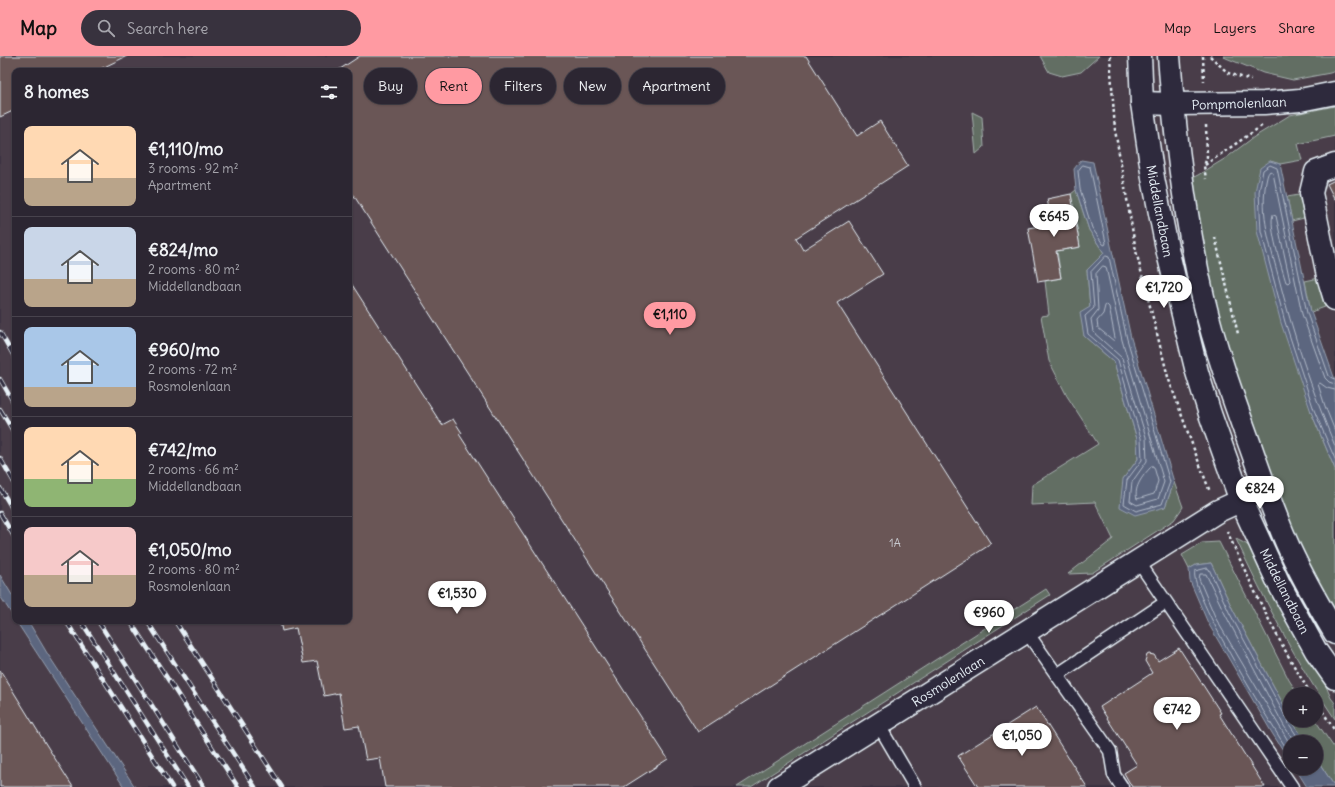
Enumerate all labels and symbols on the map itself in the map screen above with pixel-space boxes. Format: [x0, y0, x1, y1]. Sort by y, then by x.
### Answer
street label: Pompmolenlaan [1191, 93, 1287, 114]
street label: Middellandbaan [1142, 164, 1177, 259]
pin: €645 [1030, 204, 1078, 238]
pin: €1,720 [1131, 275, 1197, 309]
pin: €1,110 [637, 302, 703, 336]
pin: €824 [1236, 476, 1284, 510]
house number: 1A [889, 536, 901, 550]
street label: Middellandbaan [1256, 546, 1314, 637]
pin: €1,530 [424, 581, 490, 615]
pin: €960 [965, 600, 1013, 634]
street label: Rosmolenlaan [909, 652, 988, 711]
pin: €742 [1153, 697, 1201, 731]
pin: €1,050 [989, 723, 1055, 757]

